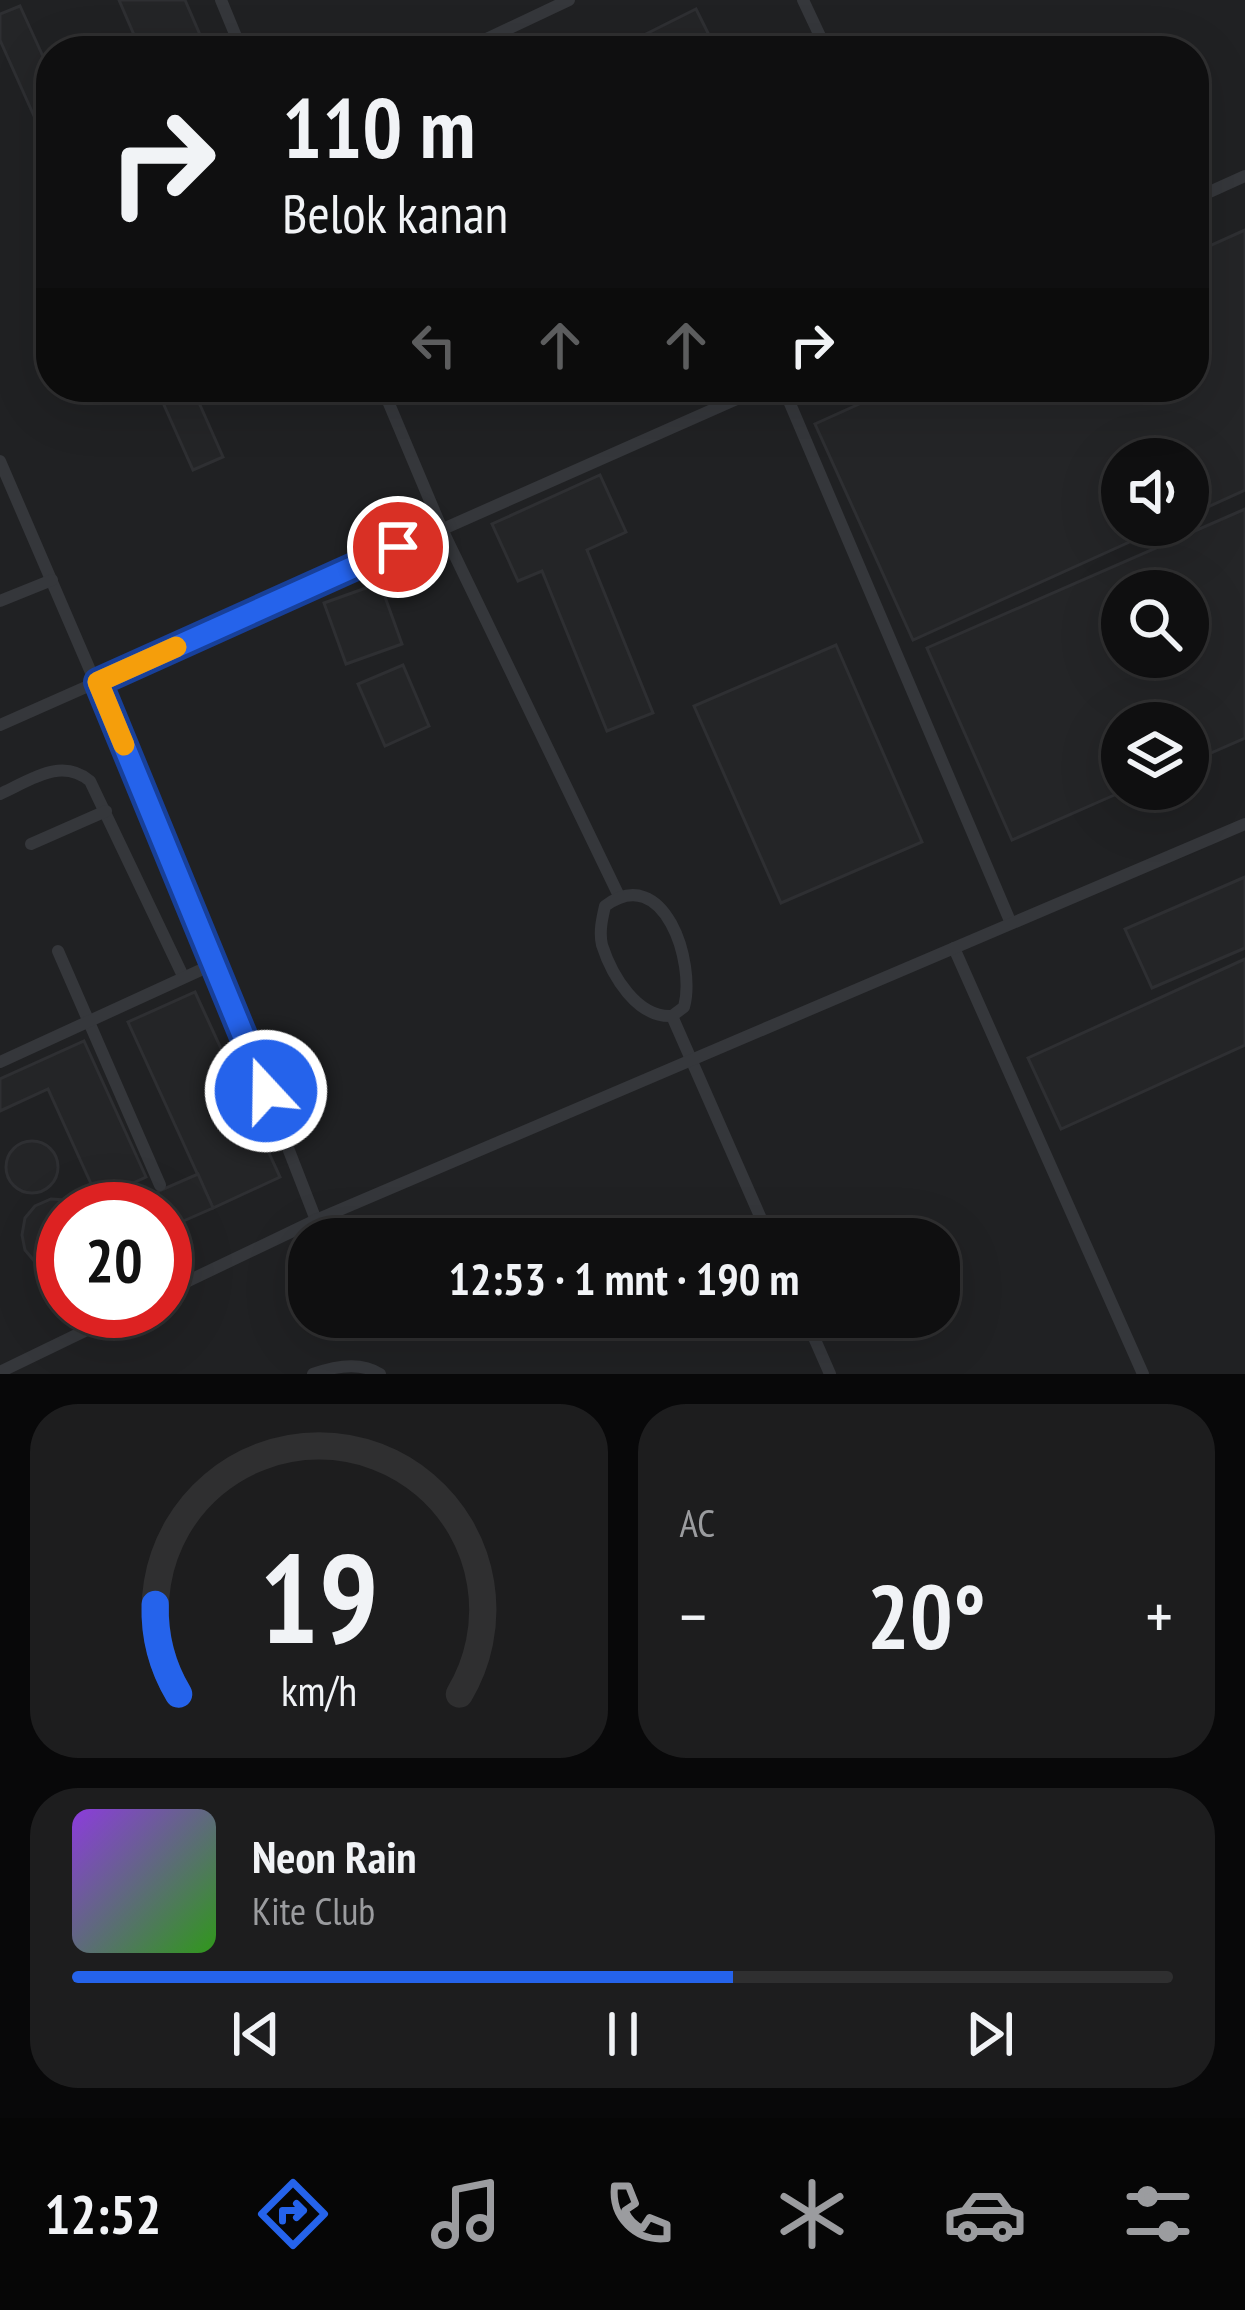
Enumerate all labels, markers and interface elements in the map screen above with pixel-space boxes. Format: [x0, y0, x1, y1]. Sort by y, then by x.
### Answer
text: 110 m [282, 72, 475, 181]
icon: right [84, 84, 240, 240]
text: Belok kanan [282, 178, 508, 248]
icon: left [401, 312, 467, 378]
icon: ahead [527, 312, 593, 378]
icon: ahead [653, 312, 719, 378]
icon: right [779, 312, 845, 378]
map controls [1101, 438, 1209, 810]
button: sound [1101, 438, 1209, 546]
pin [347, 496, 449, 598]
icon: arrive [365, 514, 431, 580]
button: search [1101, 570, 1209, 678]
button: layers [1101, 702, 1209, 810]
position arrow [203, 1028, 329, 1154]
speed limit sign: 20 [36, 1182, 192, 1338]
text: 12:53 · 1 mnt · 190 m [449, 1249, 799, 1307]
text: AC [680, 1497, 715, 1548]
text: 19 [259, 1516, 378, 1677]
text: 20° [867, 1557, 986, 1674]
text: − [680, 1573, 707, 1658]
text: + [1146, 1573, 1173, 1658]
text: km/h [281, 1662, 357, 1718]
text: Neon Rain [252, 1827, 417, 1885]
text: Kite Club [252, 1885, 375, 1936]
icon: previous [223, 2001, 289, 2067]
icon: pause [590, 2001, 656, 2067]
icon: next [957, 2001, 1023, 2067]
icon: directions [251, 2172, 335, 2256]
icon: music [424, 2172, 508, 2256]
icon: phone [597, 2172, 681, 2256]
icon: climate [770, 2172, 854, 2256]
icon: car [943, 2172, 1027, 2256]
icon: filters [1116, 2172, 1200, 2256]
text: 12:52 [45, 2179, 161, 2249]

